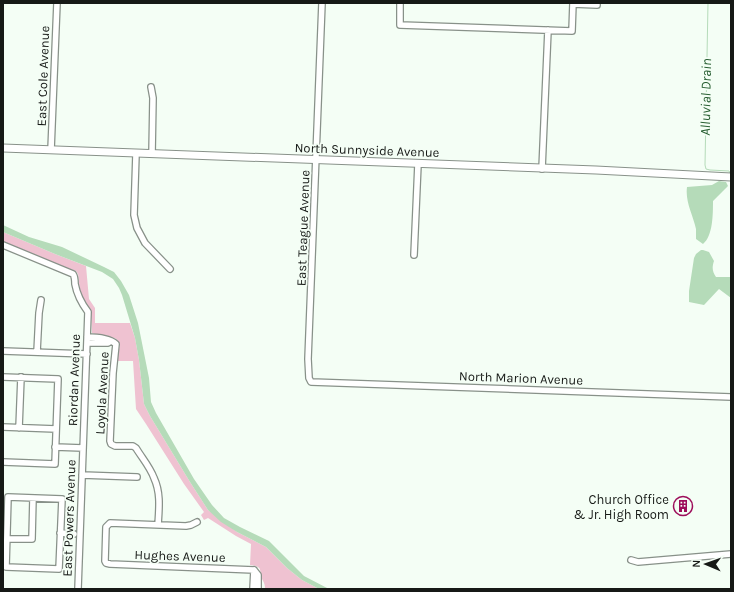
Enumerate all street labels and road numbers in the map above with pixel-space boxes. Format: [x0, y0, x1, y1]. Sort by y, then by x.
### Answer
street label: East Cole Avenue [34, 25, 52, 126]
street label: North Sunnyside Avenue [294, 140, 440, 160]
street label: East Teague Avenue [293, 169, 313, 286]
street label: Riordan Avenue [65, 333, 83, 426]
street label: Loyola Avenue [92, 351, 112, 435]
street label: North Marion Avenue [459, 368, 584, 388]
street label: East Powers Avenue [59, 459, 79, 577]
street label: Hughes Avenue [134, 547, 226, 565]

